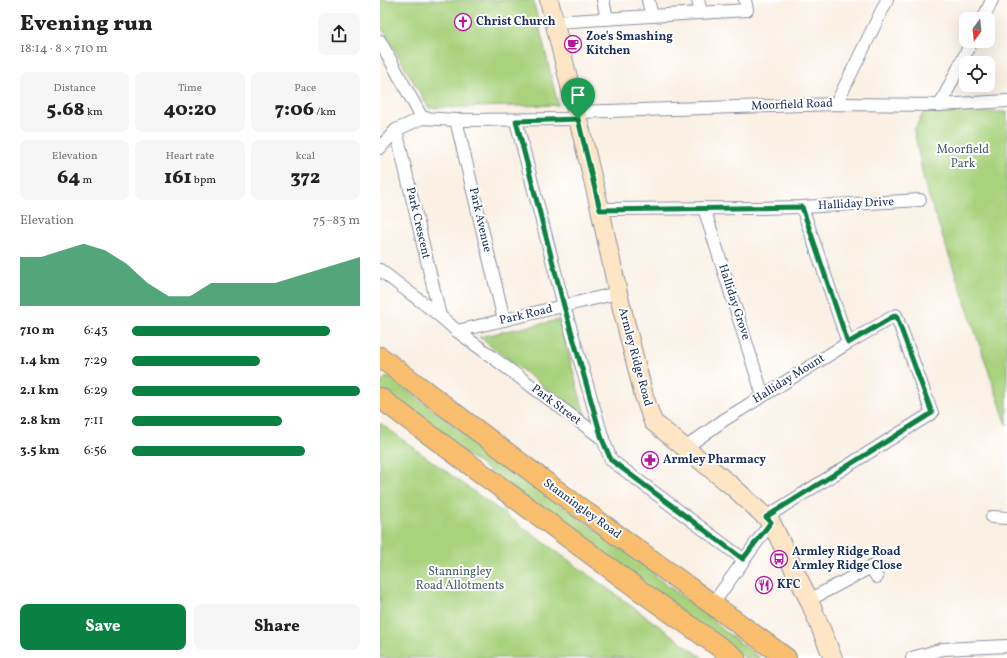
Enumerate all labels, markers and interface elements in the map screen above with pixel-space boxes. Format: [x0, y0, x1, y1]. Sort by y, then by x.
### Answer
text: Evening run [20, 9, 153, 40]
church icon: Christ Church [453, 12, 473, 32]
north arrow [959, 12, 995, 48]
map controls [959, 12, 995, 92]
button: share [318, 13, 360, 55]
place label: Christ Church [476, 14, 556, 30]
place label: Zoe's Smashing Kitchen [586, 29, 673, 59]
cafe icon: Zoe's Smashing Kitchen [563, 34, 583, 54]
text: 18:14 · 8 × 710 m [20, 40, 108, 58]
button: locate [959, 56, 995, 92]
pin [561, 78, 595, 119]
text: Distance [54, 81, 96, 96]
text: Time [178, 81, 202, 96]
text: Pace [294, 81, 316, 96]
icon: arrive [567, 84, 589, 106]
text: 5.68 [47, 96, 85, 124]
text: 40:20 [164, 96, 216, 124]
text: 7:06 [275, 96, 314, 124]
street label: Moorfield Road [751, 96, 833, 114]
text: km [85, 105, 103, 120]
text: /km [314, 105, 336, 120]
park label: Moorfield Park [937, 142, 989, 172]
text: Elevation [52, 149, 98, 164]
text: Heart rate [166, 149, 214, 164]
text: kcal [296, 149, 315, 164]
text: 64 [57, 164, 80, 192]
text: 161 [164, 164, 192, 192]
text: 372 [290, 164, 320, 192]
text: m [80, 173, 92, 188]
text: bpm [192, 173, 216, 188]
street label: Park Crescent [402, 186, 434, 260]
street label: Park Avenue [465, 186, 495, 254]
street label: Halliday Drive [818, 194, 895, 214]
text: Elevation [20, 212, 74, 230]
text: 75–83 m [313, 212, 360, 230]
street label: Halliday Grove [714, 262, 754, 342]
street label: Park Road [498, 301, 554, 329]
street label: Armley Ridge Road [614, 306, 656, 408]
text: 710 m [20, 322, 55, 340]
text: 6:43 [84, 322, 108, 340]
street label: Halliday Mount [750, 350, 828, 408]
text: 1.4 km [20, 352, 60, 370]
text: 7:29 [84, 352, 107, 370]
street label: Park Street [528, 381, 584, 429]
text: 2.1 km [20, 382, 59, 400]
text: 6:29 [84, 382, 107, 400]
text: 2.8 km [20, 412, 61, 430]
text: 7:11 [84, 412, 103, 430]
text: 3.5 km [20, 442, 60, 460]
text: 6:56 [84, 442, 106, 460]
pharmacy icon: Armley Pharmacy [640, 450, 660, 470]
place label: Armley Pharmacy [663, 452, 766, 468]
street label: Stanningley Road [540, 475, 624, 543]
place label: Armley Ridge Road Armley Ridge Close [792, 544, 902, 574]
bus stop icon: Armley Ridge Road Armley Ridge Close [769, 549, 789, 569]
park label: Stanningley Road Allotments [416, 564, 504, 594]
restaurant icon: KFC [754, 575, 774, 595]
place label: KFC [777, 577, 801, 593]
button: Save [20, 604, 186, 650]
button: Share [194, 604, 360, 650]

